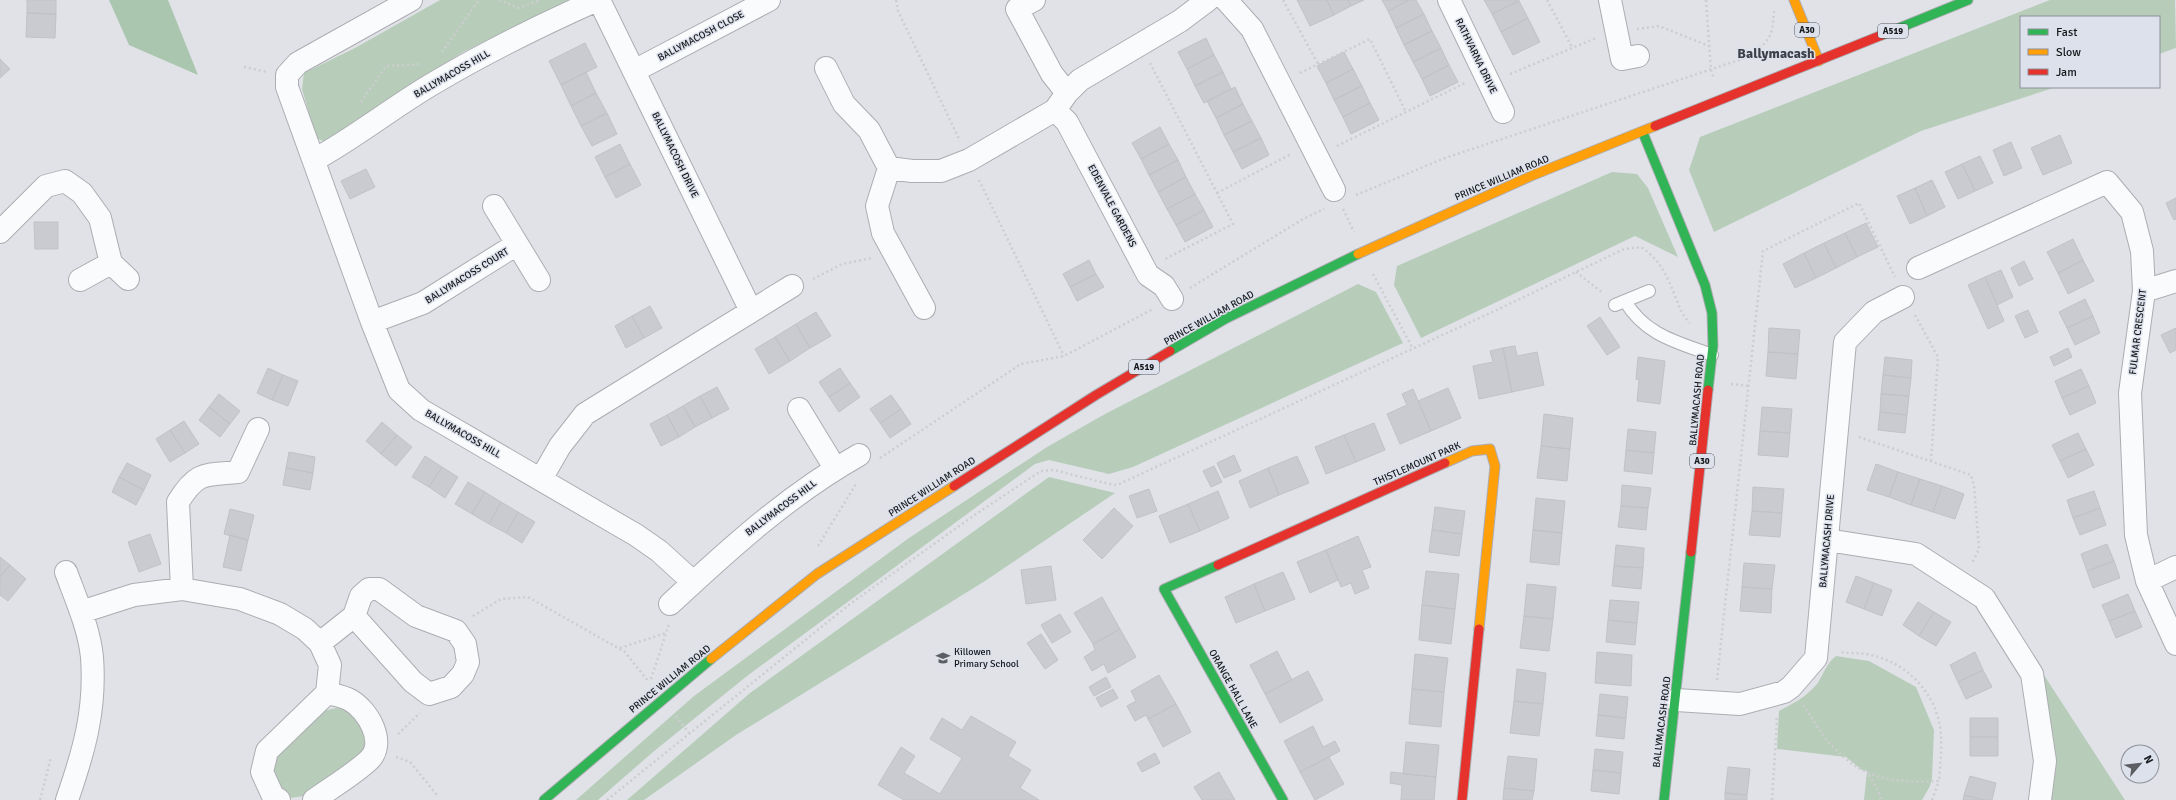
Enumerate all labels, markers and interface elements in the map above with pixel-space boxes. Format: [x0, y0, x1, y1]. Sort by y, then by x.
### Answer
street label: BALLYMACOSH CLOSE [656, 8, 747, 64]
street label: RATHVARNA DRIVE [1453, 16, 1500, 96]
legend [2020, 16, 2160, 88]
road number: A30 [1795, 23, 1819, 37]
road number: A519 [1878, 24, 1908, 38]
text: Fast [2056, 25, 2077, 40]
district label: Ballymacash [1737, 45, 1815, 62]
text: Slow [2056, 45, 2081, 60]
street label: BALLYMACOSS HILL [412, 47, 492, 101]
text: Jam [2056, 65, 2077, 80]
street label: BALLYMACOSH DRIVE [649, 110, 701, 200]
street label: PRINCE WILLIAM ROAD [1453, 153, 1551, 203]
street label: EDENVALE GARDENS [1085, 163, 1139, 250]
street label: BALLYMACOSS COURT [423, 245, 511, 307]
street label: PRINCE WILLIAM ROAD [1162, 288, 1256, 348]
street label: FULMAR CRESCENT [2127, 288, 2149, 375]
street label: BALLYMACASH ROAD [1687, 354, 1707, 446]
road number: A519 [1129, 360, 1159, 374]
street label: BALLYMACOSS HILL [423, 407, 503, 461]
street label: THISTLEMOUNT PARK [1372, 439, 1462, 489]
street label: PRINCE WILLIAM ROAD [886, 454, 978, 520]
road number: A30 [1690, 454, 1714, 468]
street label: BALLYMACOSS HILL [743, 477, 819, 539]
street label: BALLYMACASH DRIVE [1817, 493, 1837, 588]
street label: PRINCE WILLIAM ROAD [627, 642, 713, 716]
place label: Killowen Primary School [954, 646, 1019, 670]
street label: ORANGE HALL LANE [1206, 647, 1260, 731]
school or university icon: Killowen Primary School [935, 650, 951, 666]
street label: BALLYMACASH ROAD [1650, 676, 1674, 768]
north arrow [2120, 744, 2160, 784]
text: N [2141, 753, 2156, 766]

